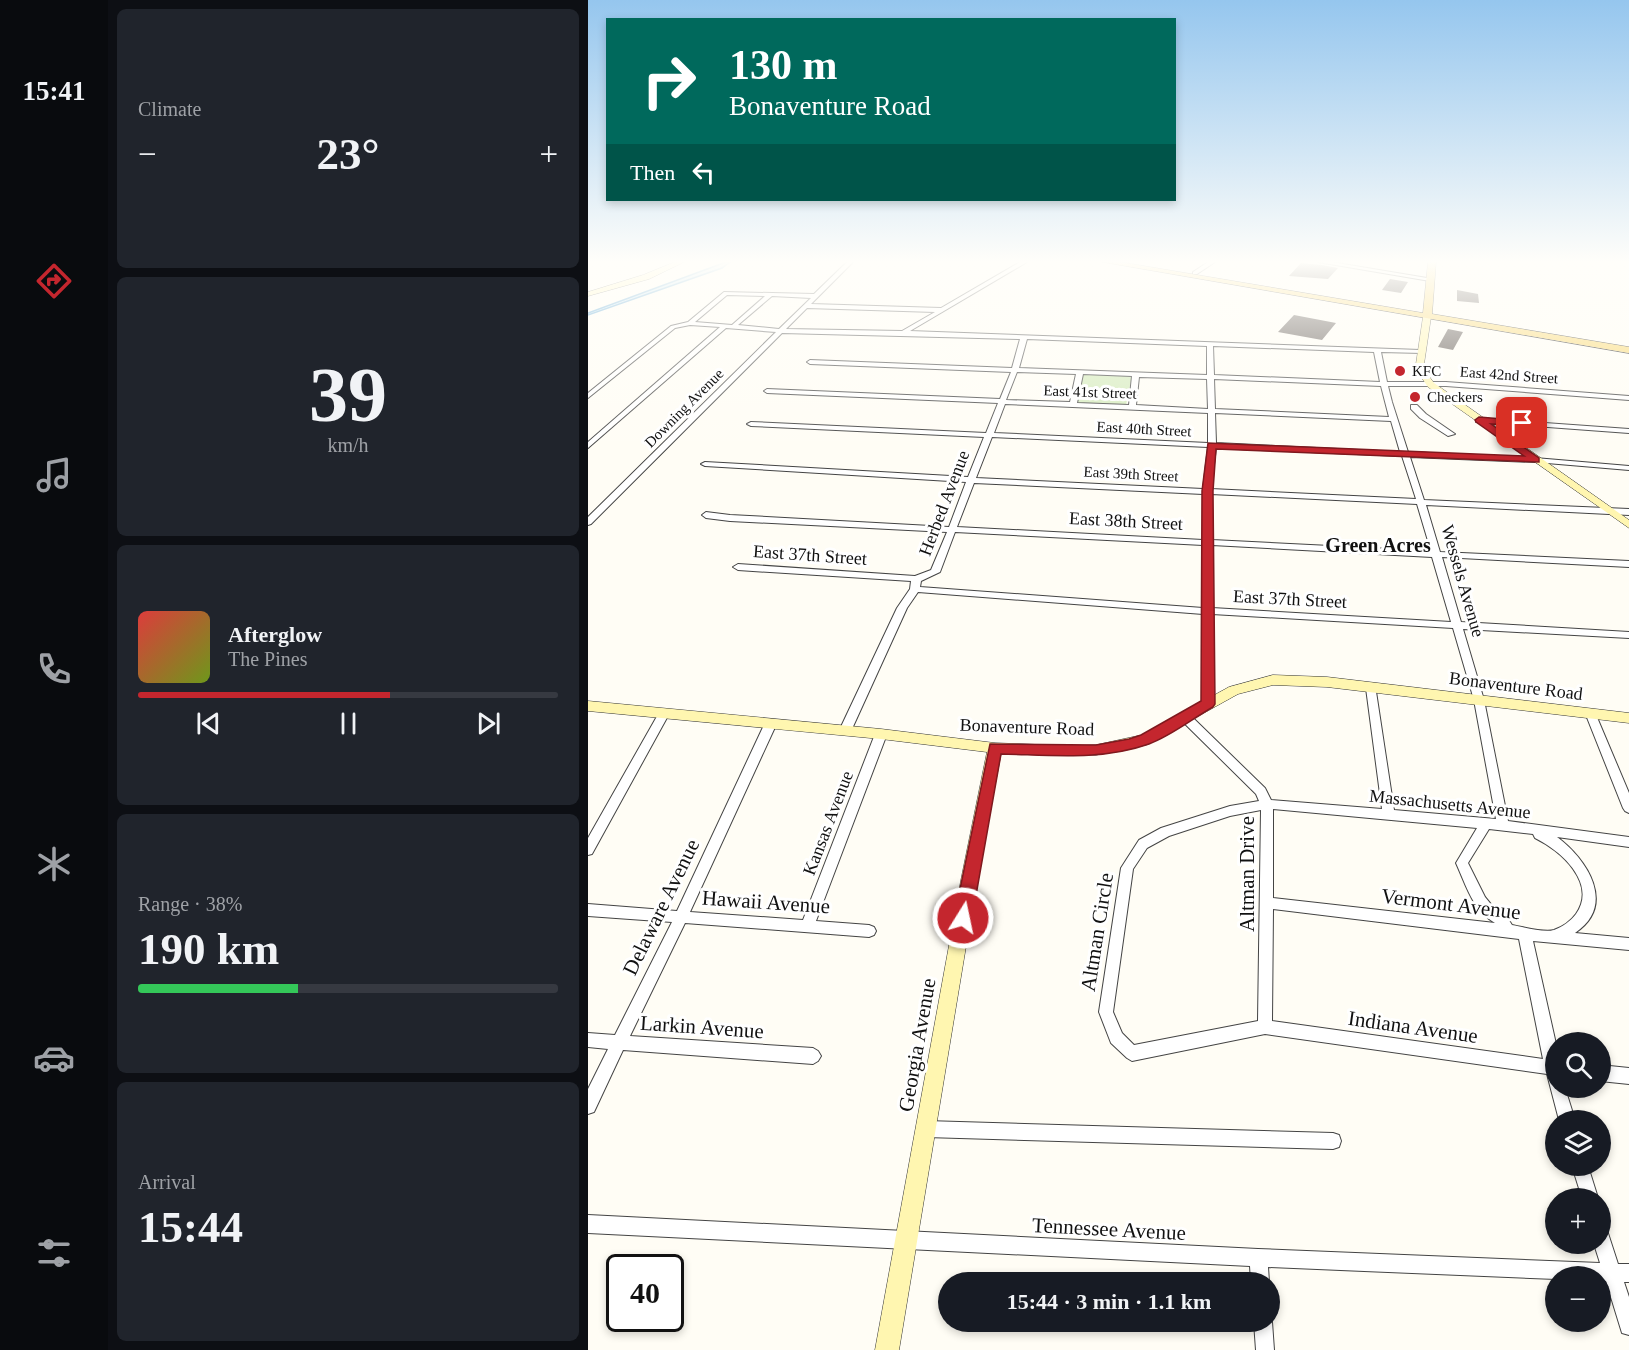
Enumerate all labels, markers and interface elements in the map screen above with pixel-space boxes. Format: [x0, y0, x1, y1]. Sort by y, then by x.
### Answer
icon: right [630, 42, 708, 120]
text: 130 m [729, 42, 838, 88]
text: 15:41 [23, 76, 86, 106]
text: Bonaventure Road [729, 91, 931, 121]
text: Climate [138, 98, 201, 120]
text: 23° [317, 129, 380, 179]
text: − [138, 136, 157, 172]
text: + [539, 136, 558, 172]
icon: left [687, 156, 720, 189]
text: Then [630, 160, 675, 185]
icon: directions [33, 260, 75, 302]
text: 39 [309, 351, 387, 438]
place label: KFC [1412, 363, 1441, 379]
marker: KFC [1393, 364, 1407, 378]
street label: East 42nd Street [1459, 364, 1559, 386]
street label: Downing Avenue [641, 365, 727, 451]
street label: East 41st Street [1043, 382, 1138, 402]
place label: Checkers [1427, 389, 1483, 405]
marker: Checkers [1408, 390, 1422, 404]
pin [1496, 397, 1547, 448]
icon: arrive [1505, 406, 1538, 439]
street label: East 40th Street [1096, 419, 1193, 440]
text: km/h [327, 434, 369, 456]
street label: Herbed Avenue [915, 448, 973, 558]
icon: music [33, 454, 75, 496]
street label: East 39th Street [1083, 464, 1180, 485]
street label: East 38th Street [1069, 508, 1183, 534]
street label: Wessels Avenue [1437, 523, 1489, 639]
district label: Green Acres [1325, 534, 1431, 556]
street label: East 37th Street [752, 541, 868, 569]
street label: East 37th Street [1233, 586, 1347, 612]
text: Afterglow [228, 622, 322, 647]
icon: phone [33, 648, 75, 690]
text: The Pines [228, 648, 307, 670]
street label: Bonaventure Road [1448, 668, 1584, 704]
icon: previous [192, 707, 225, 740]
icon: pause [332, 707, 365, 740]
icon: next [472, 707, 505, 740]
street label: Bonaventure Road [959, 715, 1095, 739]
street label: Kansas Avenue [799, 768, 857, 878]
street label: Massachusetts Avenue [1368, 786, 1532, 822]
street label: Altman Drive [1235, 816, 1259, 932]
street label: Delaware Avenue [618, 835, 704, 979]
icon: climate [33, 843, 75, 885]
street label: Altman Circle [1076, 871, 1118, 993]
street label: Vermont Avenue [1380, 884, 1522, 924]
street label: Hawaii Avenue [701, 886, 831, 918]
position arrow [931, 886, 995, 950]
text: Range · 38% [138, 893, 242, 915]
text: 190 km [138, 924, 279, 974]
street label: Georgia Avenue [893, 976, 941, 1114]
street label: Indiana Avenue [1347, 1006, 1479, 1048]
street label: Larkin Avenue [639, 1011, 765, 1043]
map controls [1545, 1032, 1611, 1332]
button: search [1545, 1032, 1611, 1098]
icon: car [33, 1037, 75, 1079]
button: layers [1545, 1110, 1611, 1176]
text: Arrival [138, 1171, 196, 1193]
button: + [1545, 1188, 1611, 1254]
text: 15:44 [138, 1202, 243, 1252]
street label: Tennessee Avenue [1032, 1213, 1186, 1245]
icon: filters [33, 1232, 75, 1274]
speed limit sign: 40 [606, 1254, 684, 1332]
button: − [1545, 1266, 1611, 1332]
text: 15:44 · 3 min · 1.1 km [1007, 1289, 1211, 1314]

